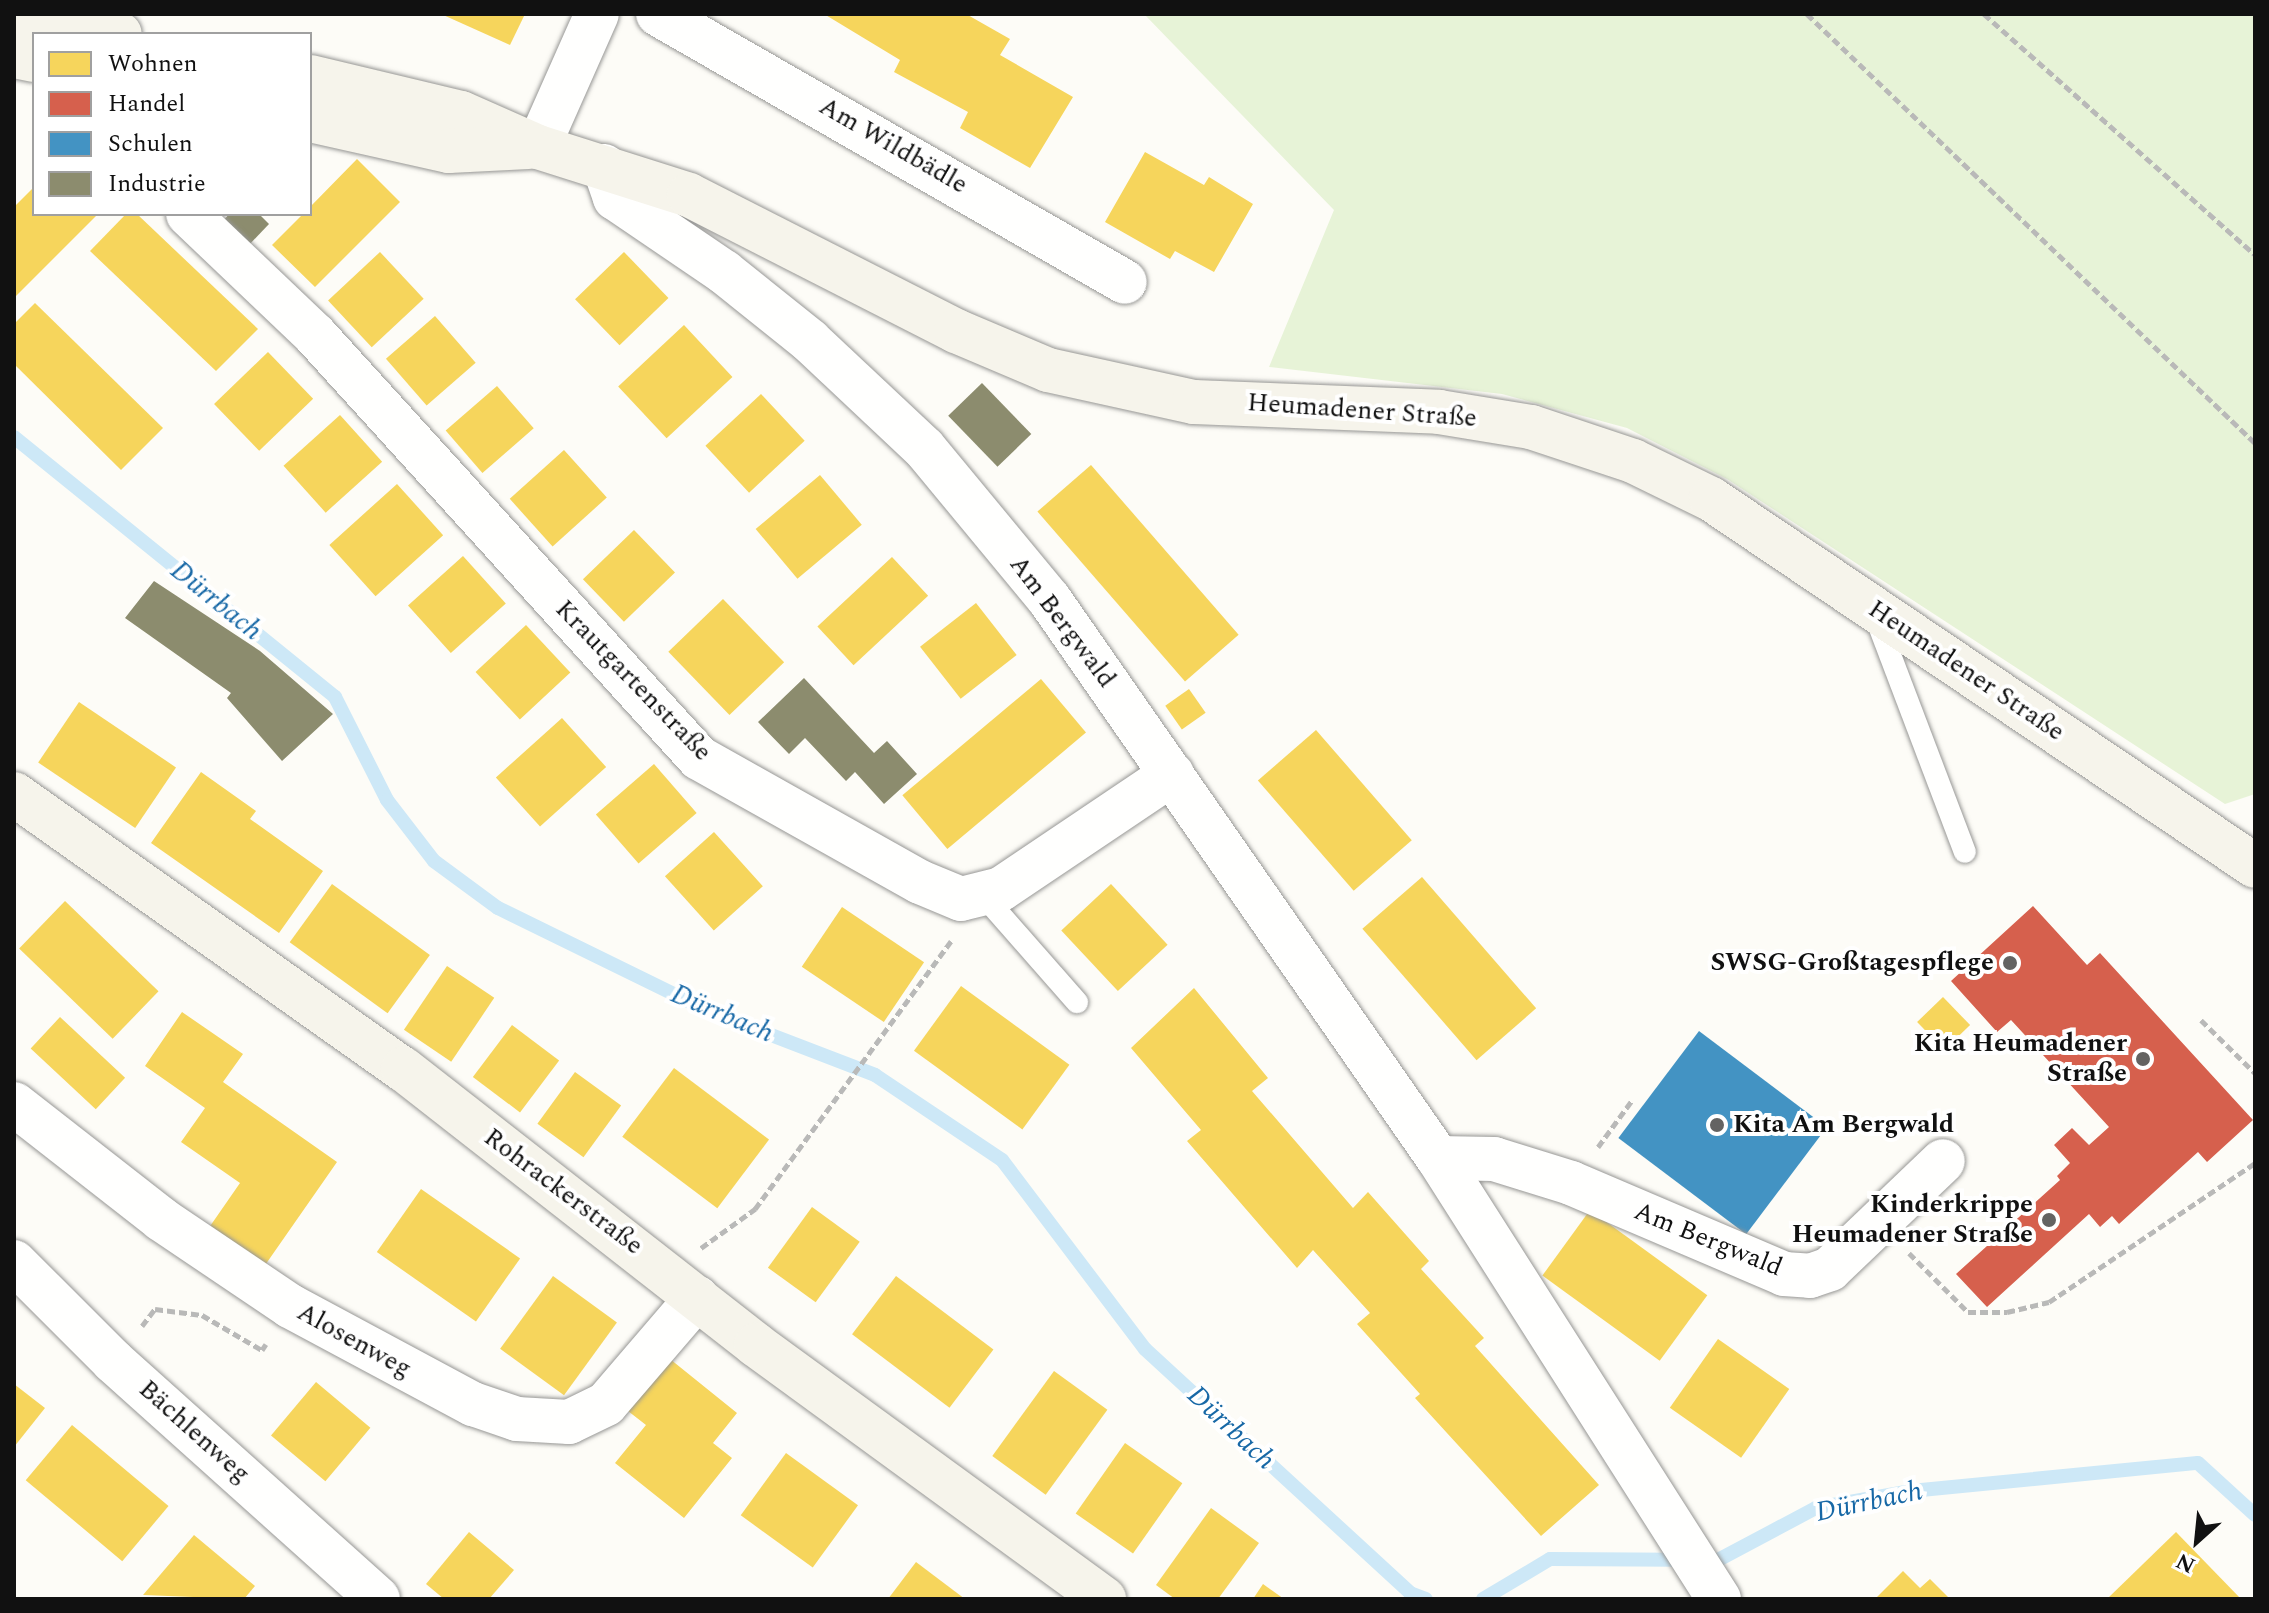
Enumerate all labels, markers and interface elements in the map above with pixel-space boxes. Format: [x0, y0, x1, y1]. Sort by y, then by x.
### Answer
legend [32, 32, 312, 216]
text: Wohnen [108, 46, 198, 82]
text: Handel [108, 86, 185, 122]
street label: Am Wildbädle [813, 91, 973, 201]
text: Schulen [108, 126, 193, 162]
text: Industrie [108, 166, 206, 202]
street label: Heumadener Straße [1246, 387, 1478, 435]
street label: Am Bergwald [1002, 550, 1122, 694]
water label: Dürrbach [163, 554, 269, 648]
street label: Krautgartenstraße [548, 594, 718, 768]
street label: Heumadener Straße [1862, 594, 2070, 748]
place label: SWSG-Großtagespflege [1710, 947, 1994, 979]
marker: SWSG-Großtagespflege [2001, 954, 2019, 972]
water label: Dürrbach [666, 977, 778, 1051]
place label: Kita Heumadener Straße [1914, 1028, 2127, 1090]
marker: Kita Heumadener Straße [2134, 1050, 2152, 1068]
place label: Kita Am Bergwald [1733, 1109, 1954, 1141]
marker: Kita Am Bergwald [1708, 1116, 1726, 1134]
street label: Rohrackerstraße [477, 1122, 649, 1262]
place label: Kinderkrippe Heumadener Straße [1792, 1189, 2033, 1250]
street label: Am Bergwald [1629, 1196, 1787, 1284]
marker: Kinderkrippe Heumadener Straße [2040, 1211, 2058, 1229]
street label: Alosenweg [291, 1297, 417, 1385]
street label: Bächlenweg [132, 1374, 256, 1490]
water label: Dürrbach [1180, 1379, 1282, 1477]
water label: Dürrbach [1813, 1474, 1925, 1530]
north arrow [2157, 1501, 2237, 1581]
text: N [2170, 1544, 2201, 1582]

